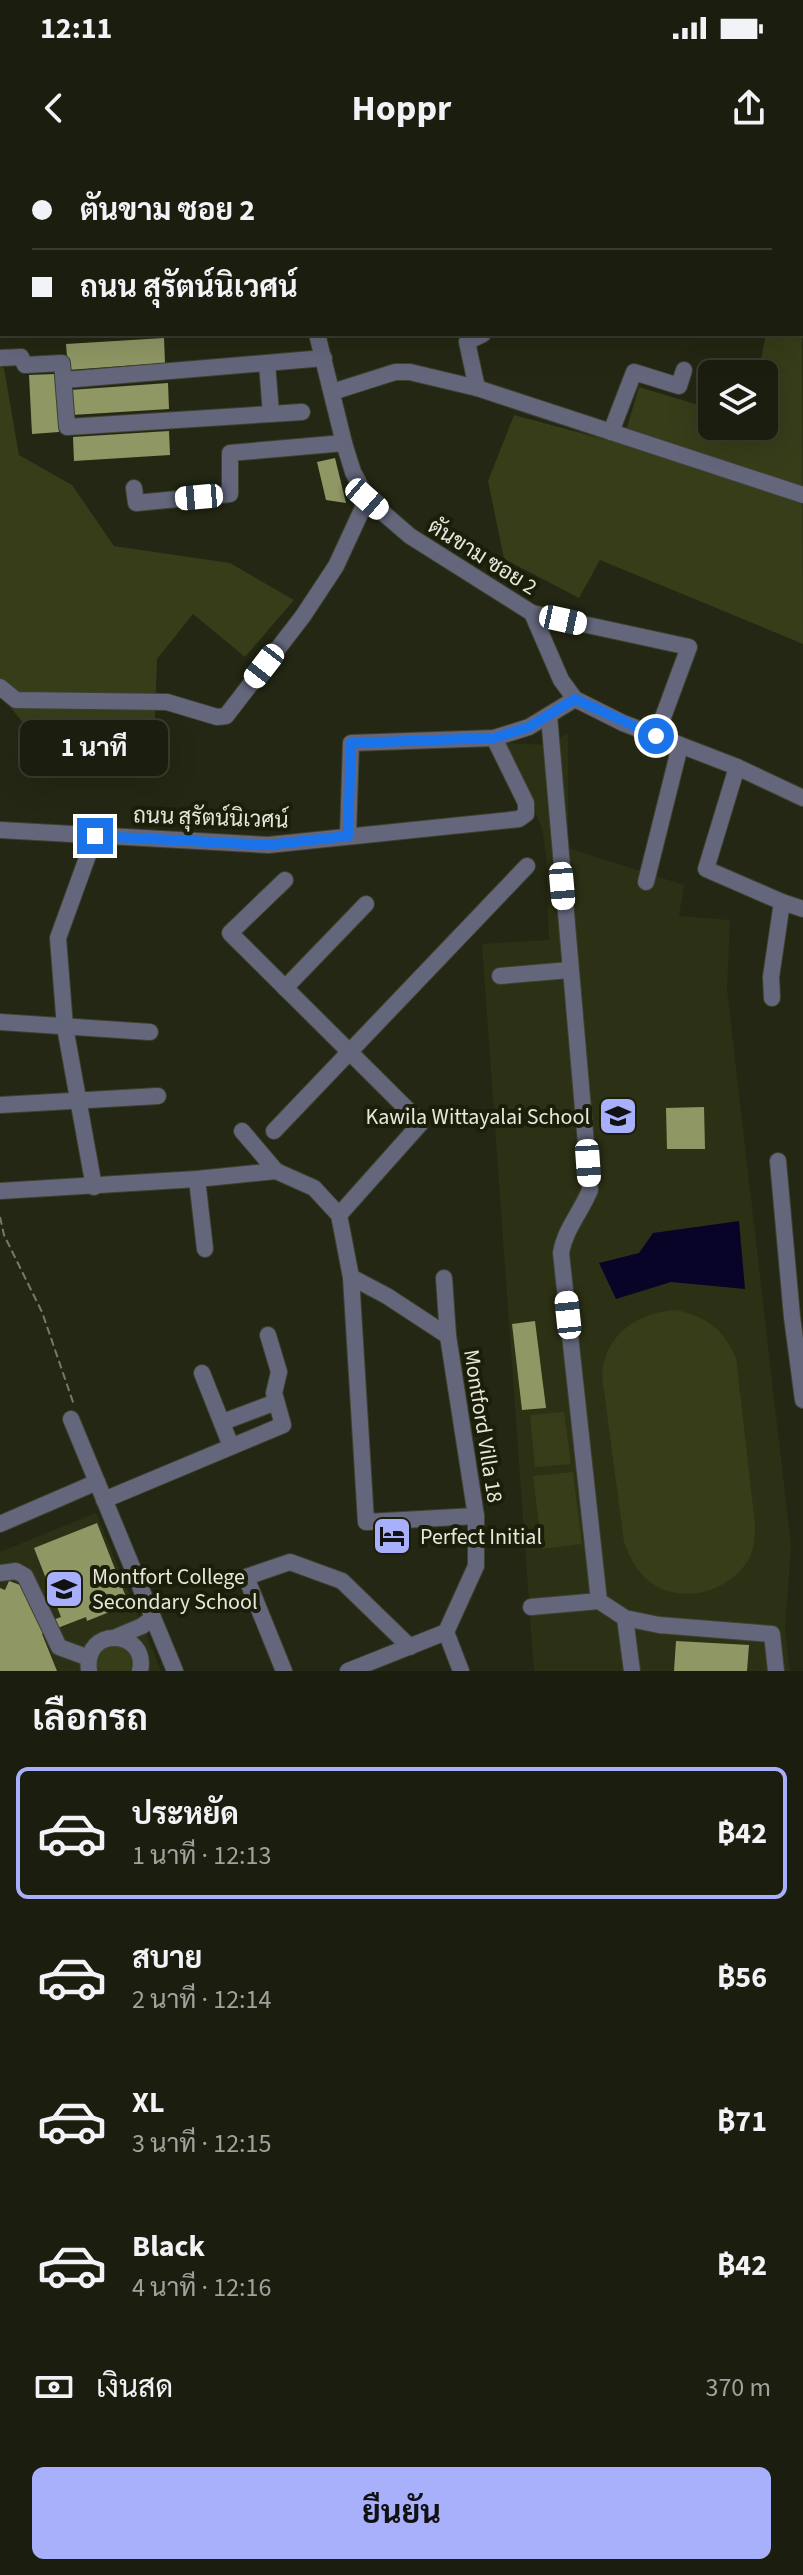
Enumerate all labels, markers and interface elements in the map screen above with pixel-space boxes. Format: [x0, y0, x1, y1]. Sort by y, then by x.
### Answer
text: 12:11 [40, 7, 112, 50]
text: Hoppr [352, 83, 451, 134]
icon: back [32, 86, 76, 130]
icon: share [727, 86, 771, 130]
text: ตันขาม ซอย 2 [80, 189, 255, 232]
text: ถนน สุรัตน์นิเวศน์ [80, 266, 298, 309]
map controls [698, 360, 778, 440]
button: layers [698, 360, 778, 440]
car [341, 474, 393, 524]
car [174, 483, 224, 511]
street label: ตันขาม ซอย 2 [422, 511, 543, 603]
car [537, 603, 589, 637]
car [240, 640, 288, 692]
route start [638, 718, 674, 754]
callout: 1 นาที [21, 720, 169, 776]
text: 1 นาที [61, 729, 127, 766]
street label: ถนน สุรัตน์นิเวศน์ [133, 799, 289, 837]
route end [77, 818, 113, 854]
car [548, 861, 576, 911]
school or university icon: Kawila Wittayalai School [597, 1095, 639, 1137]
place label: Kawila Wittayalai School [365, 1101, 590, 1133]
car [574, 1138, 602, 1188]
car [554, 1290, 582, 1340]
street label: Montford Villa 18 [455, 1347, 511, 1505]
hotel icon: Perfect Initial [371, 1515, 413, 1557]
place label: Perfect Initial [420, 1521, 542, 1553]
place label: Montfort College Secondary School [92, 1561, 258, 1618]
school or university icon: Montfort College Secondary School [43, 1568, 85, 1610]
text: เลือกรถ [32, 1693, 148, 1744]
text: ประหยัด [132, 1793, 239, 1836]
icon: car [36, 1797, 108, 1869]
text: ฿42 [717, 1812, 767, 1855]
text: 1 นาที · 12:13 [132, 1837, 271, 1874]
text: สบาย [132, 1937, 202, 1980]
icon: car [36, 1941, 108, 2013]
text: ฿56 [717, 1956, 767, 1999]
text: 2 นาที · 12:14 [132, 1981, 271, 2018]
text: XL [132, 2081, 165, 2124]
icon: car [36, 2085, 108, 2157]
text: ฿71 [717, 2100, 767, 2143]
text: 3 นาที · 12:15 [132, 2125, 271, 2162]
text: Black [132, 2225, 205, 2268]
icon: car [36, 2229, 108, 2301]
text: ฿42 [717, 2244, 767, 2287]
text: 4 นาที · 12:16 [132, 2269, 271, 2306]
icon: cash [32, 2365, 76, 2409]
text: เงินสด [96, 2366, 173, 2409]
text: 370 m [705, 2369, 771, 2406]
button: ยืนยัน [32, 2467, 771, 2559]

